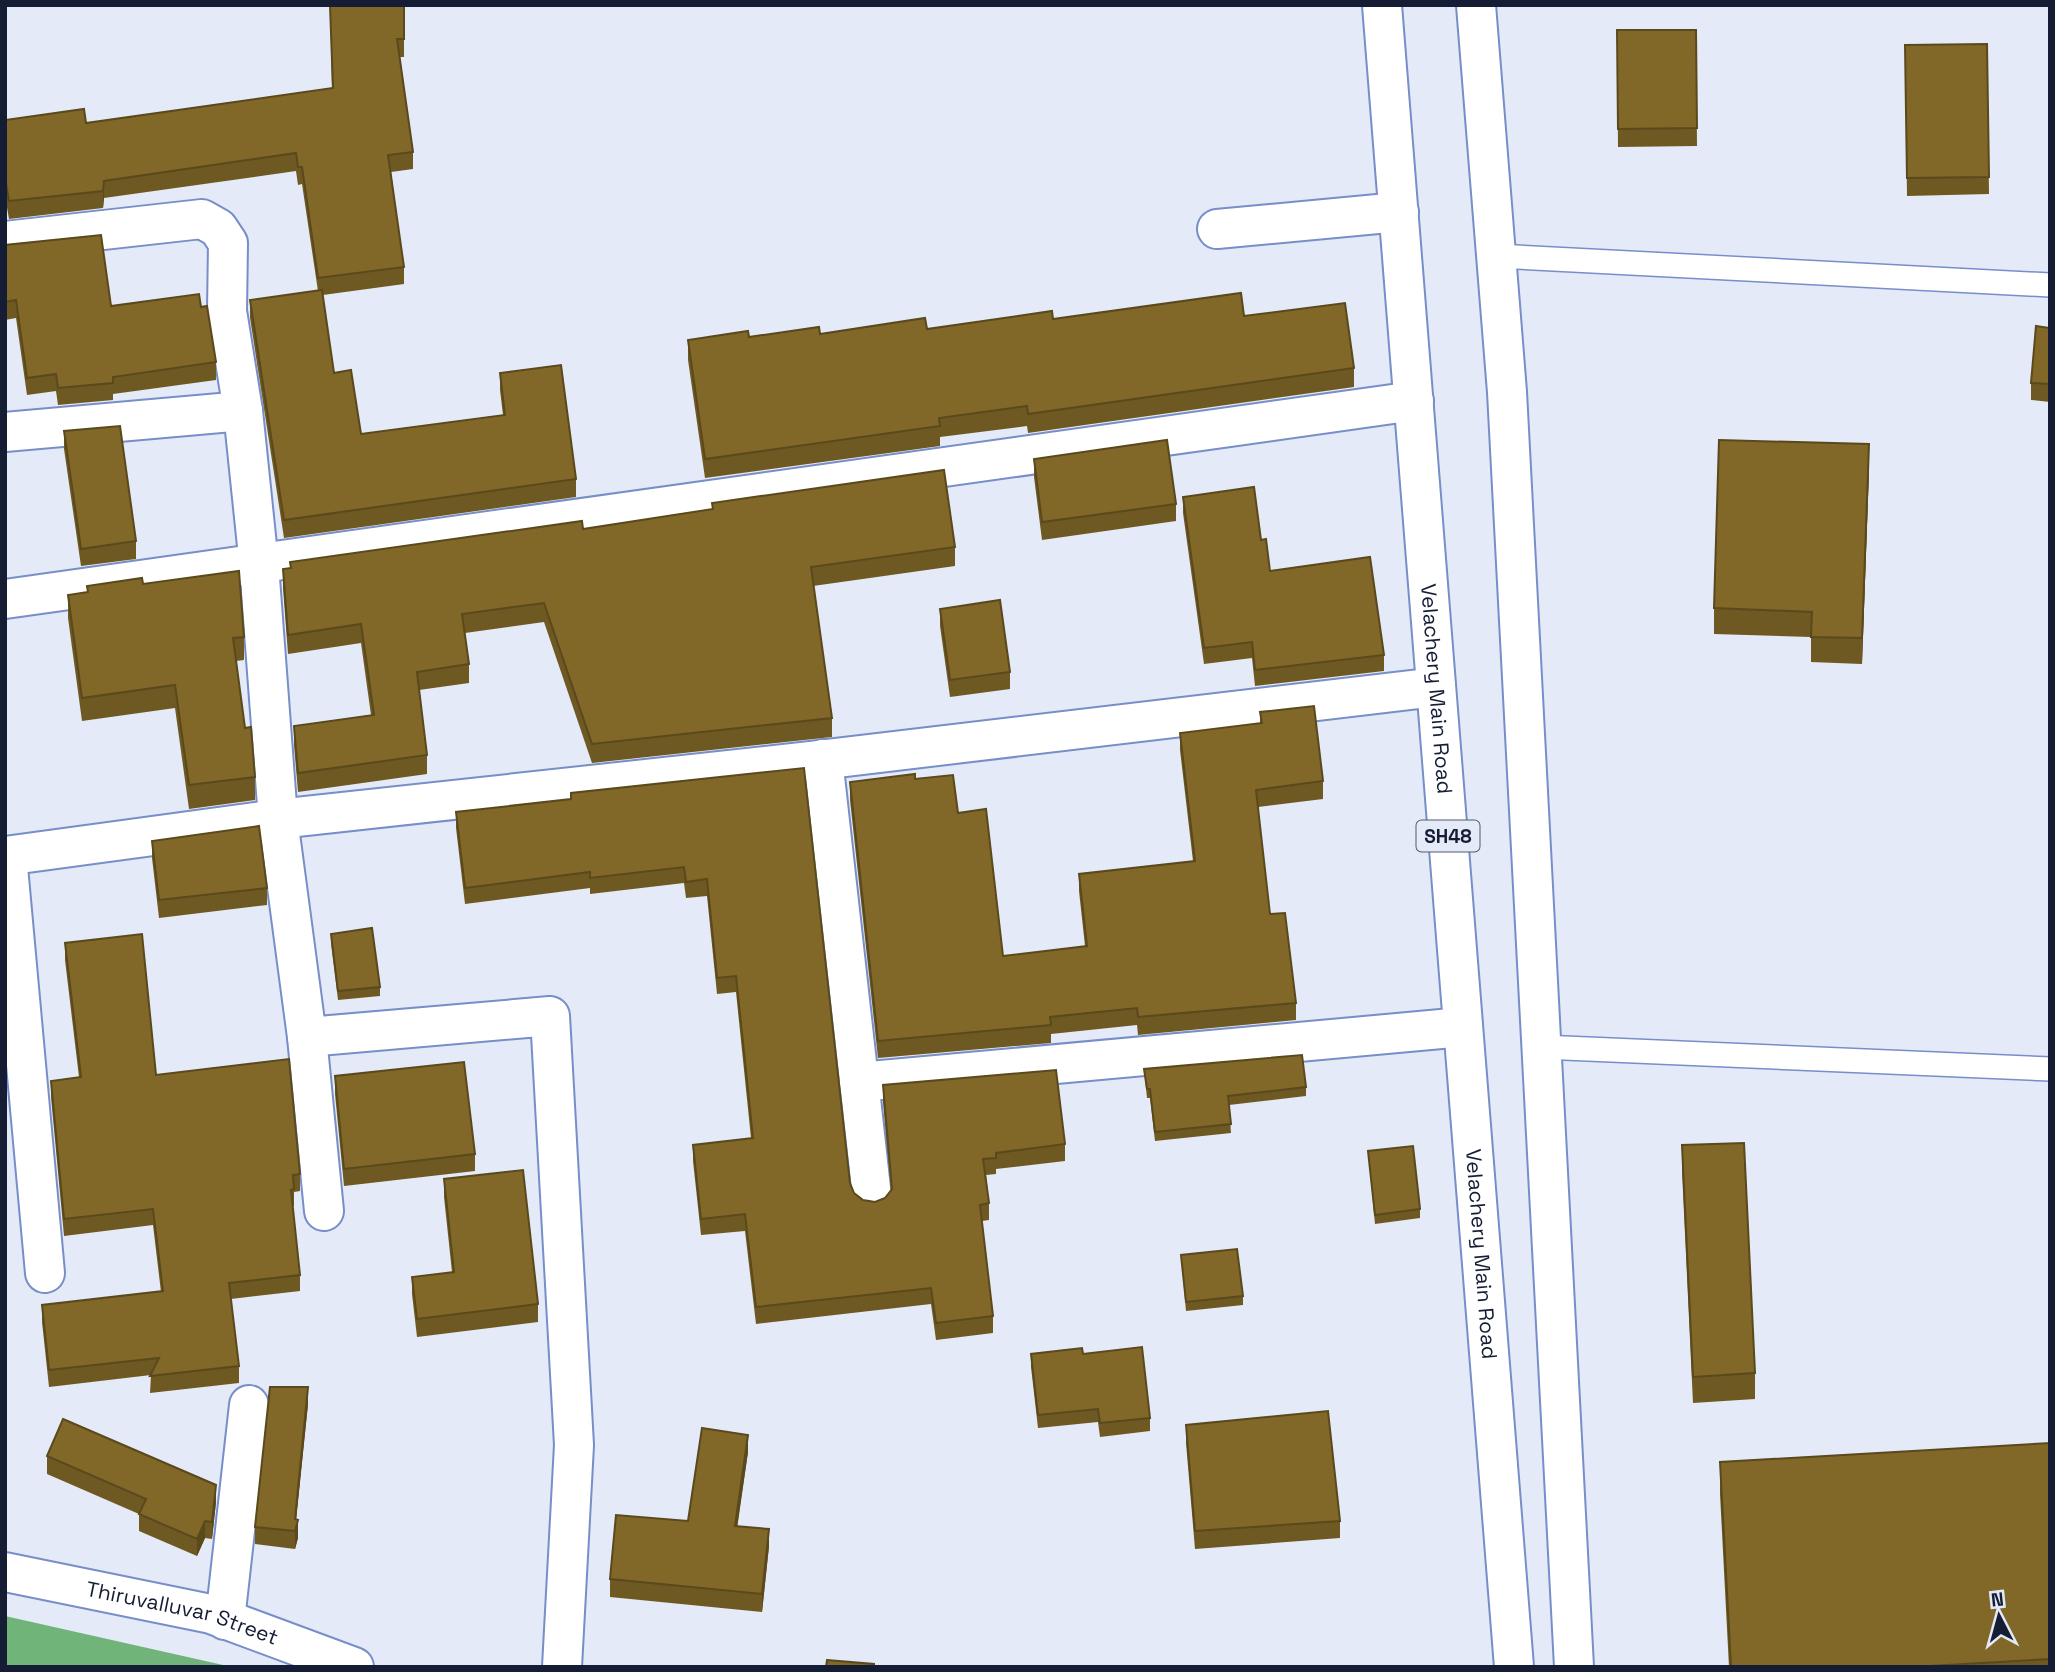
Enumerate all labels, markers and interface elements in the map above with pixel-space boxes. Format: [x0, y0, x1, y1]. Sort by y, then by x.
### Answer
street label: Velachery Main Road [1415, 583, 1459, 795]
road number: SH48 [1416, 820, 1480, 852]
street label: Velachery Main Road [1460, 1148, 1504, 1360]
street label: Thiruvalluvar Street [84, 1575, 282, 1651]
north arrow [1964, 1581, 2034, 1651]
text: N [1990, 1586, 2005, 1613]

